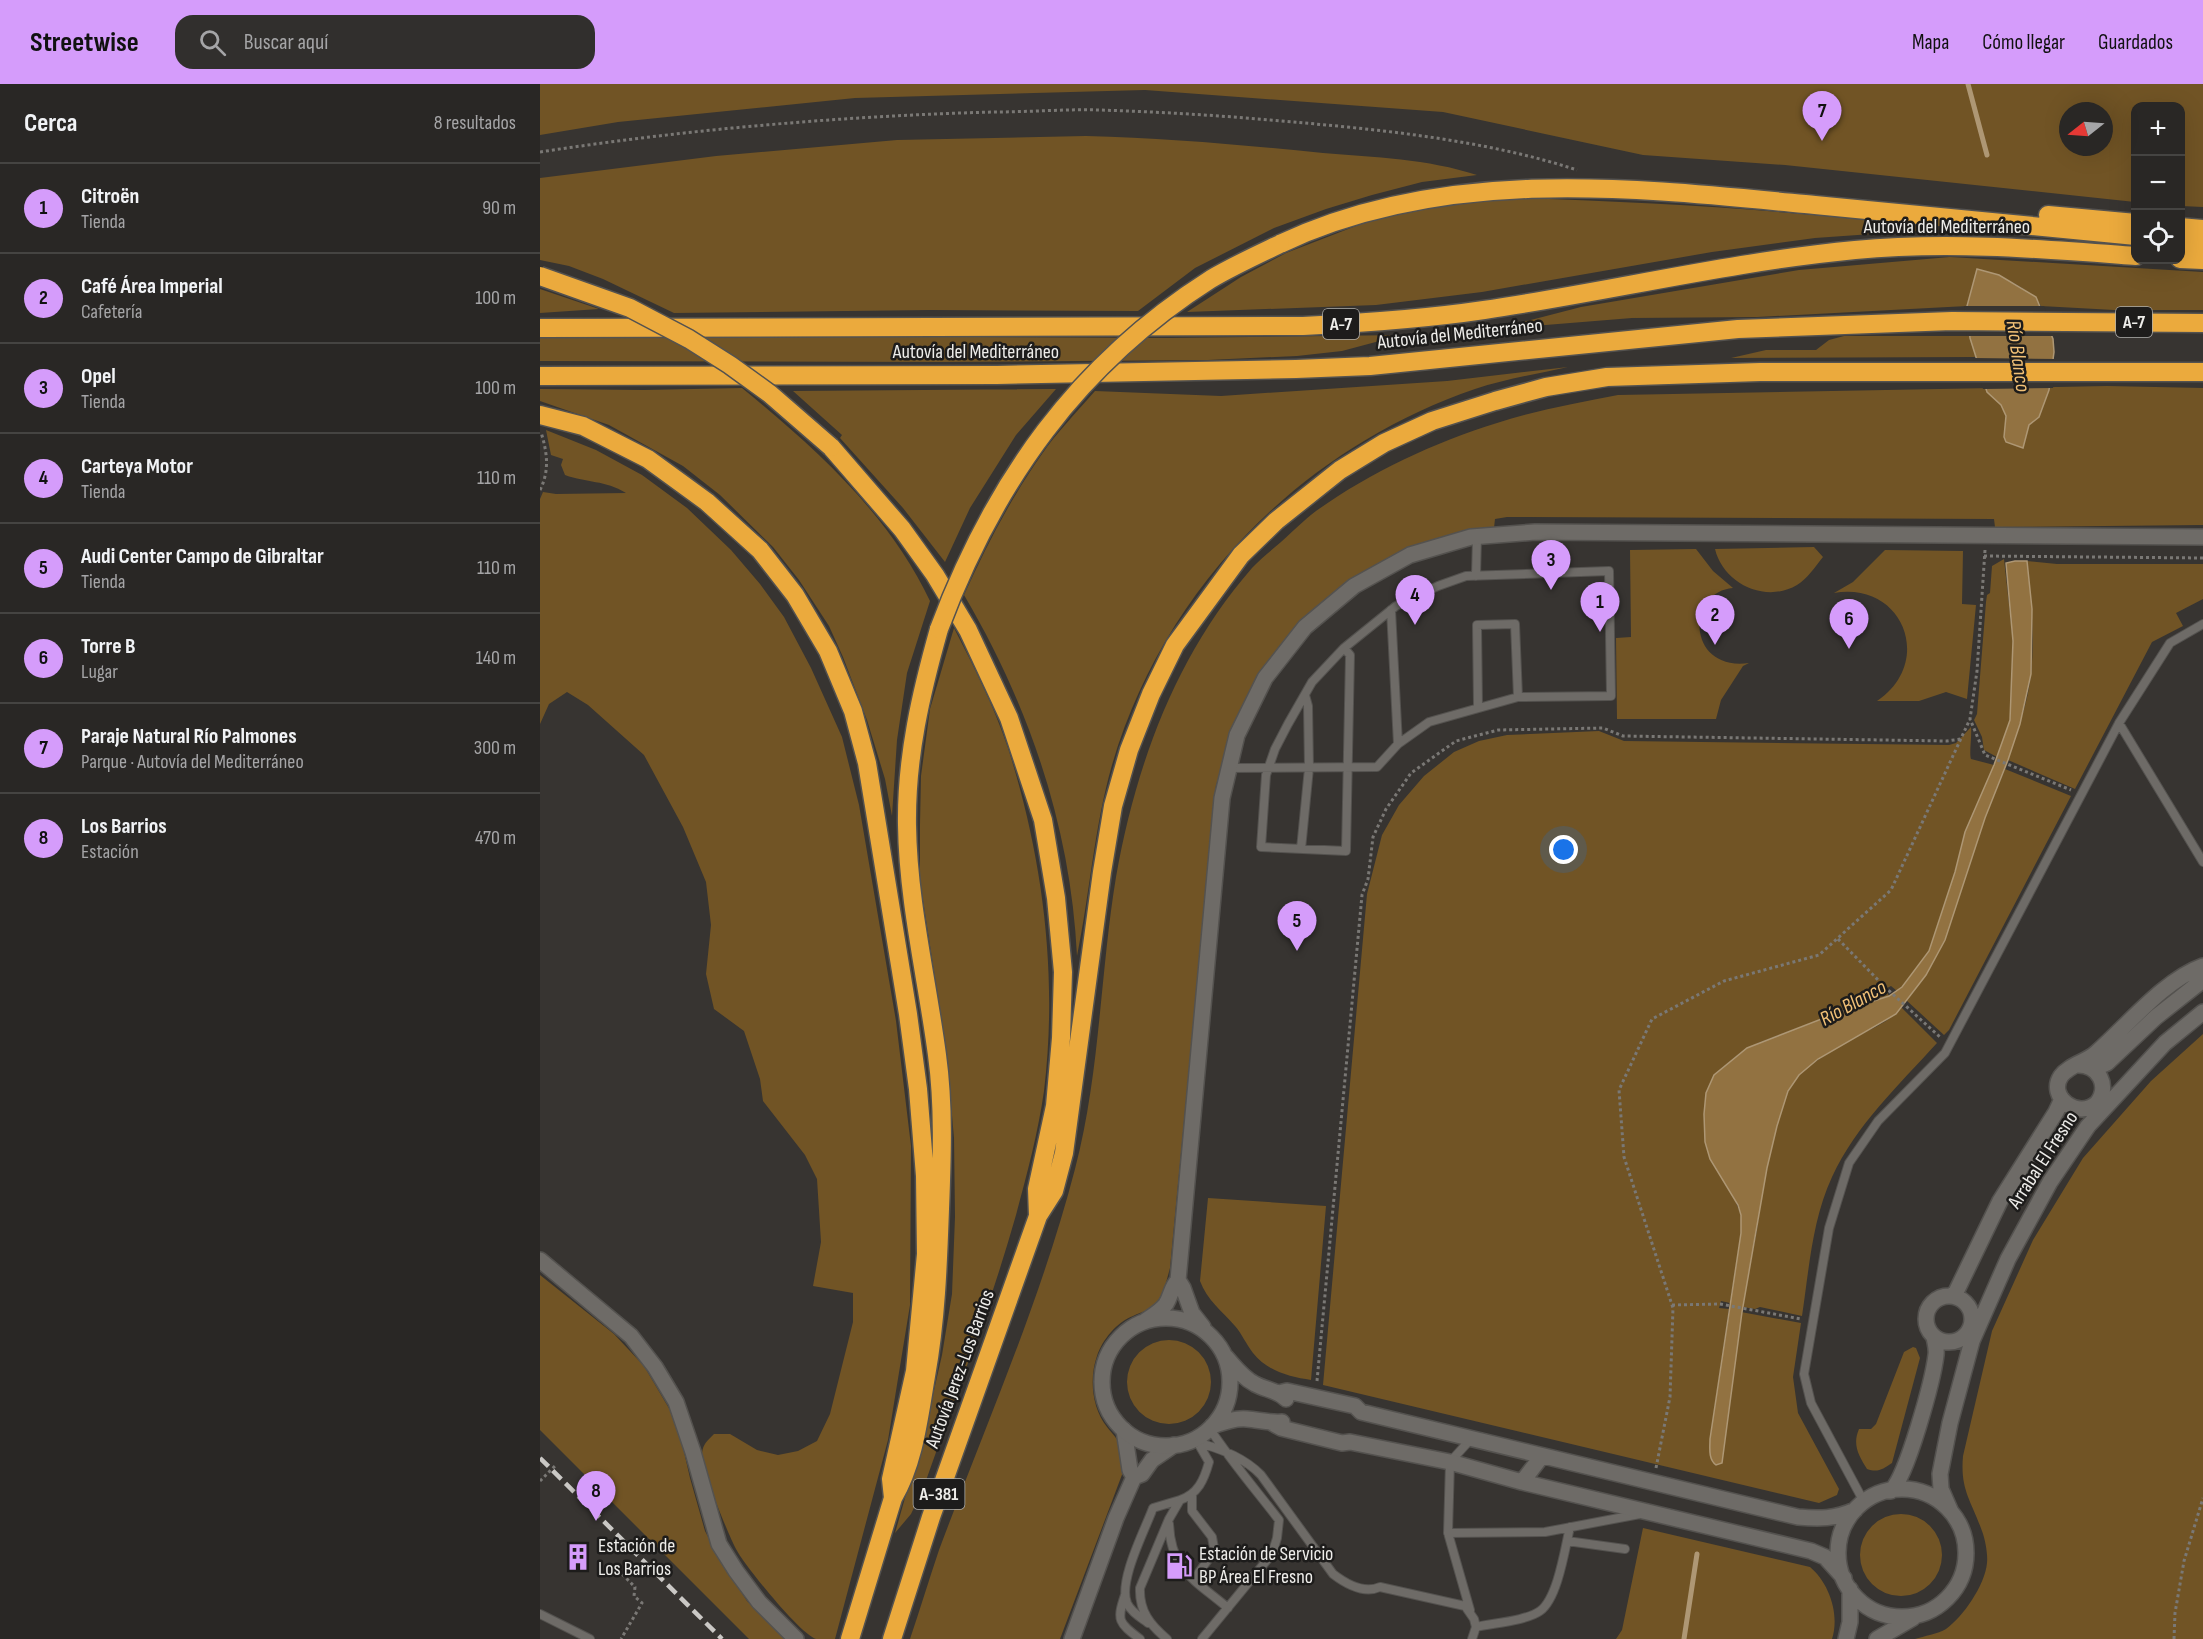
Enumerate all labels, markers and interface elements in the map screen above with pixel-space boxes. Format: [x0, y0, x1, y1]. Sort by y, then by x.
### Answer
search box [175, 15, 595, 69]
text: Streetwise [30, 26, 139, 59]
icon: search [196, 26, 229, 59]
text: Buscar aquí [244, 29, 328, 56]
text: Mapa [1912, 30, 1949, 55]
text: Cómo llegar [1982, 30, 2065, 55]
text: Guardados [2098, 30, 2173, 55]
pin: 7 [1802, 92, 1842, 141]
north arrow [2059, 102, 2113, 156]
map controls [2131, 102, 2185, 264]
button: + [2131, 102, 2185, 156]
text: Cerca [24, 108, 77, 139]
text: 8 resultados [434, 111, 516, 135]
button: − [2131, 156, 2185, 210]
text: Citroën [81, 183, 139, 210]
text: 1 [40, 196, 47, 220]
text: 90 m [482, 196, 516, 220]
text: Tienda [81, 210, 125, 234]
button: locate [2131, 210, 2185, 264]
street label: Autovía del Mediterráneo [1863, 215, 2030, 239]
text: Café Área Imperial [81, 273, 223, 300]
text: 2 [39, 286, 48, 310]
text: 100 m [475, 286, 516, 310]
text: Cafetería [81, 300, 143, 324]
road number: A-7 [2116, 307, 2152, 337]
road number: A-7 [1323, 309, 1359, 339]
street label: Autovía del Mediterráneo [1375, 313, 1544, 355]
water label: Río Blanco [2001, 319, 2035, 394]
street label: Autovía del Mediterráneo [892, 340, 1059, 364]
text: Opel [81, 363, 116, 390]
text: 3 [39, 376, 48, 400]
text: 100 m [475, 376, 516, 400]
text: Tienda [81, 390, 125, 414]
text: Carteya Motor [81, 453, 193, 480]
text: 4 [39, 466, 48, 490]
text: 110 m [477, 466, 516, 490]
text: Tienda [81, 480, 125, 504]
pin: 3 [1532, 540, 1570, 590]
text: Audi Center Campo de Gibraltar [81, 543, 324, 570]
text: 5 [39, 556, 48, 580]
text: 110 m [477, 556, 516, 580]
text: Tienda [81, 570, 125, 594]
pin: 4 [1396, 576, 1434, 625]
pin: 1 [1580, 582, 1620, 632]
pin: 2 [1696, 596, 1734, 645]
pin: 6 [1830, 600, 1868, 649]
text: Torre B [81, 633, 135, 660]
text: 6 [39, 646, 48, 670]
text: 140 m [476, 646, 516, 670]
text: Lugar [81, 660, 118, 684]
text: Paraje Natural Río Palmones [81, 723, 297, 750]
text: 7 [39, 736, 48, 760]
text: 300 m [474, 736, 516, 760]
text: Parque · Autovía del Mediterráneo [81, 750, 304, 774]
text: Los Barrios [81, 813, 167, 840]
text: 8 [39, 826, 48, 850]
text: 470 m [475, 826, 516, 850]
your location [1549, 835, 1578, 864]
text: Estación [81, 840, 139, 864]
pin: 5 [1278, 902, 1317, 951]
water label: Río Blanco [1815, 974, 1891, 1031]
street label: Arrabal El Fresno [2002, 1107, 2083, 1214]
street label: Autovía Jerez-Los Barrios [920, 1287, 1000, 1452]
pin: 8 [576, 1472, 616, 1521]
road number: A-381 [914, 1479, 964, 1509]
place label: Estación de Los Barrios [598, 1534, 675, 1581]
building icon: Estación de Los Barrios [563, 1542, 593, 1572]
place label: Estación de Servicio BP Área El Fresno [1199, 1542, 1333, 1589]
fuel station icon: Estación de Servicio BP Área El Fresno [1164, 1551, 1194, 1581]

